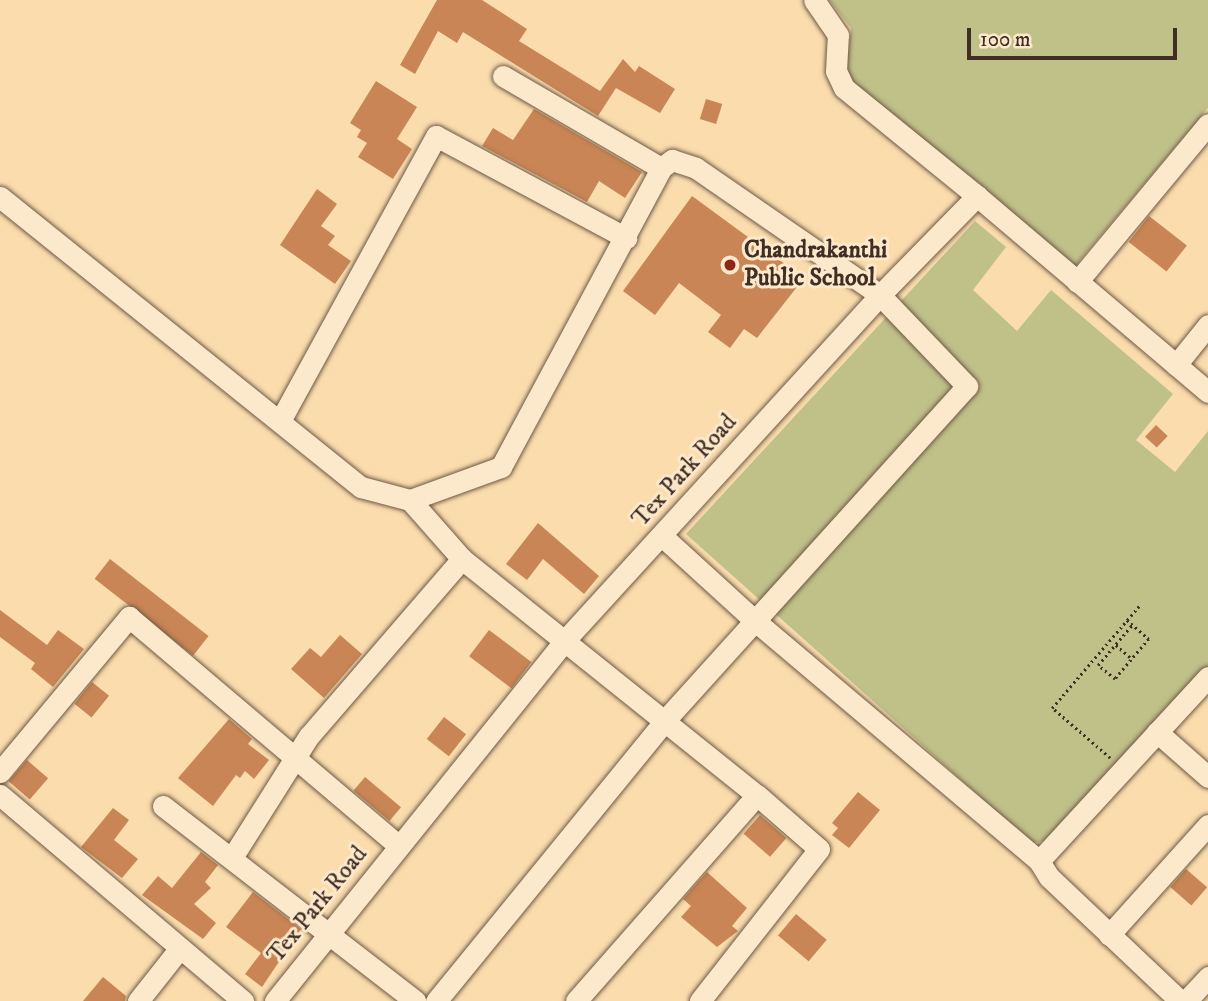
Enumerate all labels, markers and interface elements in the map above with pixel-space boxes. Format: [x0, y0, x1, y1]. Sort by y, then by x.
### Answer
scale bar [970, 14, 1180, 58]
text: 100 m [980, 27, 1031, 53]
place label: Chandrakanthi Public School [744, 237, 887, 293]
marker: Chandrakanthi Public School [722, 257, 738, 273]
street label: Tex Park Road [627, 408, 743, 534]
street label: Tex Park Road [262, 841, 374, 969]

